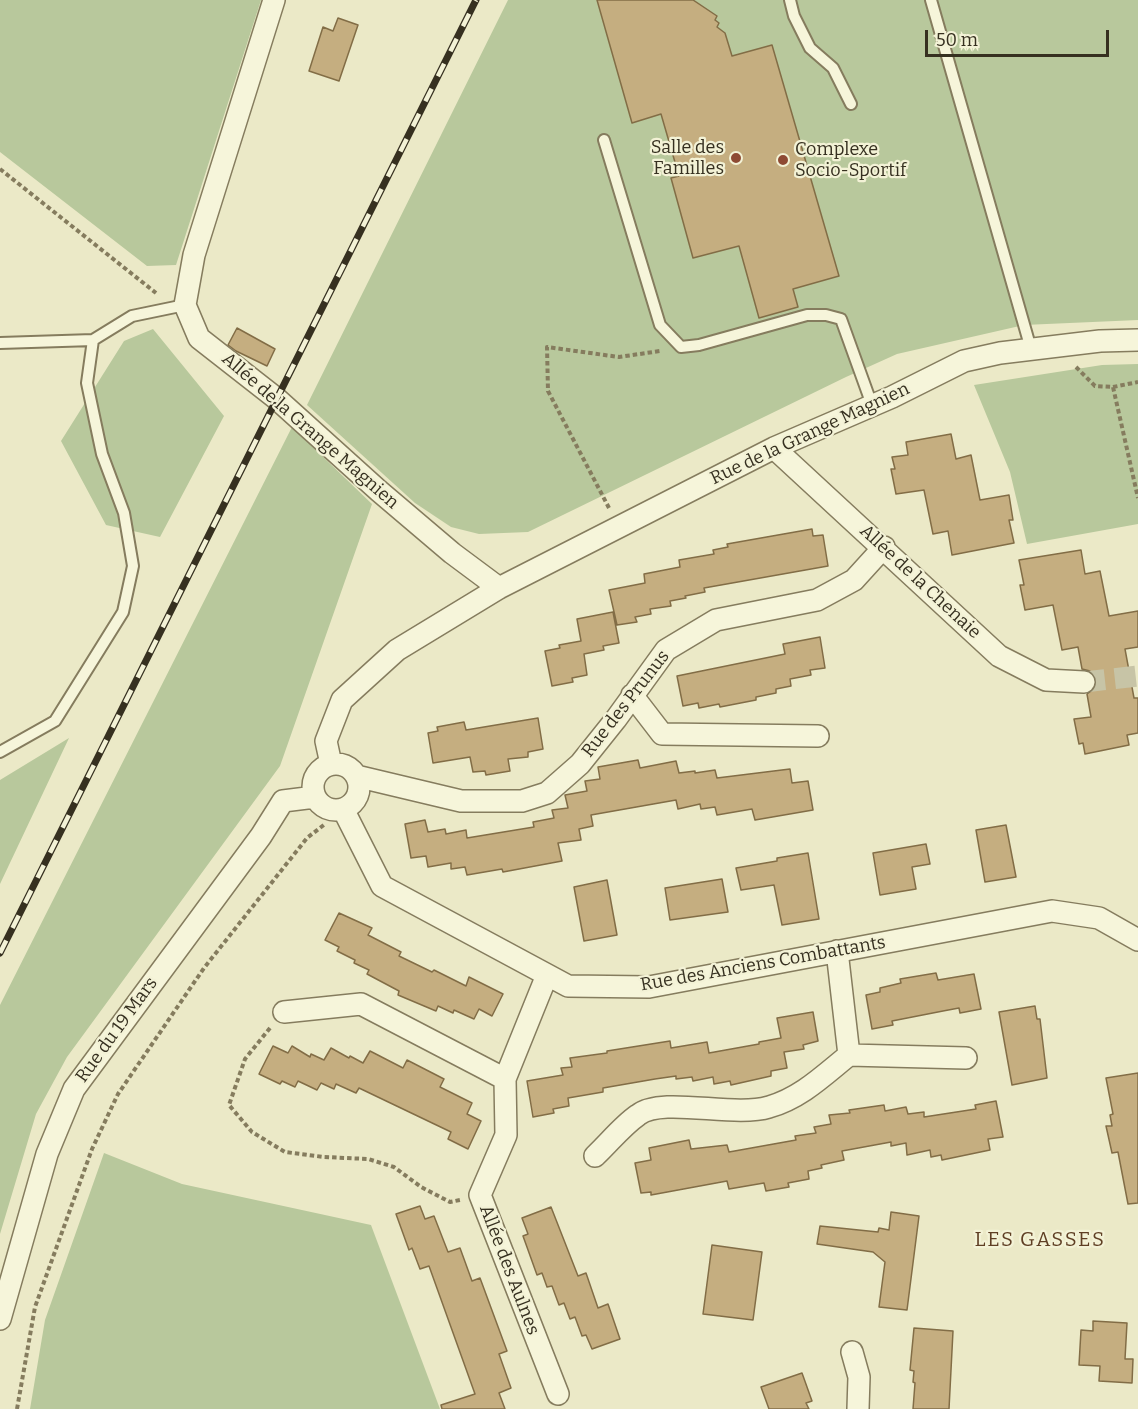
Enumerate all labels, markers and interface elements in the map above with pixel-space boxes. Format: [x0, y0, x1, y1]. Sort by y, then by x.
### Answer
scale bar [928, 18, 1112, 56]
text: 50 m [936, 29, 978, 51]
place label: Salle des Familles [651, 137, 724, 180]
place label: Complexe Socio-Sportif [795, 139, 906, 182]
marker: Salle des Familles [729, 151, 743, 165]
marker: Complexe Socio-Sportif [776, 153, 790, 167]
street label: Allée de la Grange Magnien [217, 348, 403, 514]
street label: Rue de la Grange Magnien [707, 378, 913, 490]
street label: Allée de la Chenaie [855, 520, 985, 644]
street label: Rue des Prunus [578, 646, 674, 762]
street label: Rue des Anciens Combattants [639, 932, 887, 996]
street label: Rue du 19 Mars [72, 973, 162, 1087]
street label: Allée des Aulnes [474, 1202, 544, 1338]
district label: LES GASSES [975, 1228, 1105, 1252]

